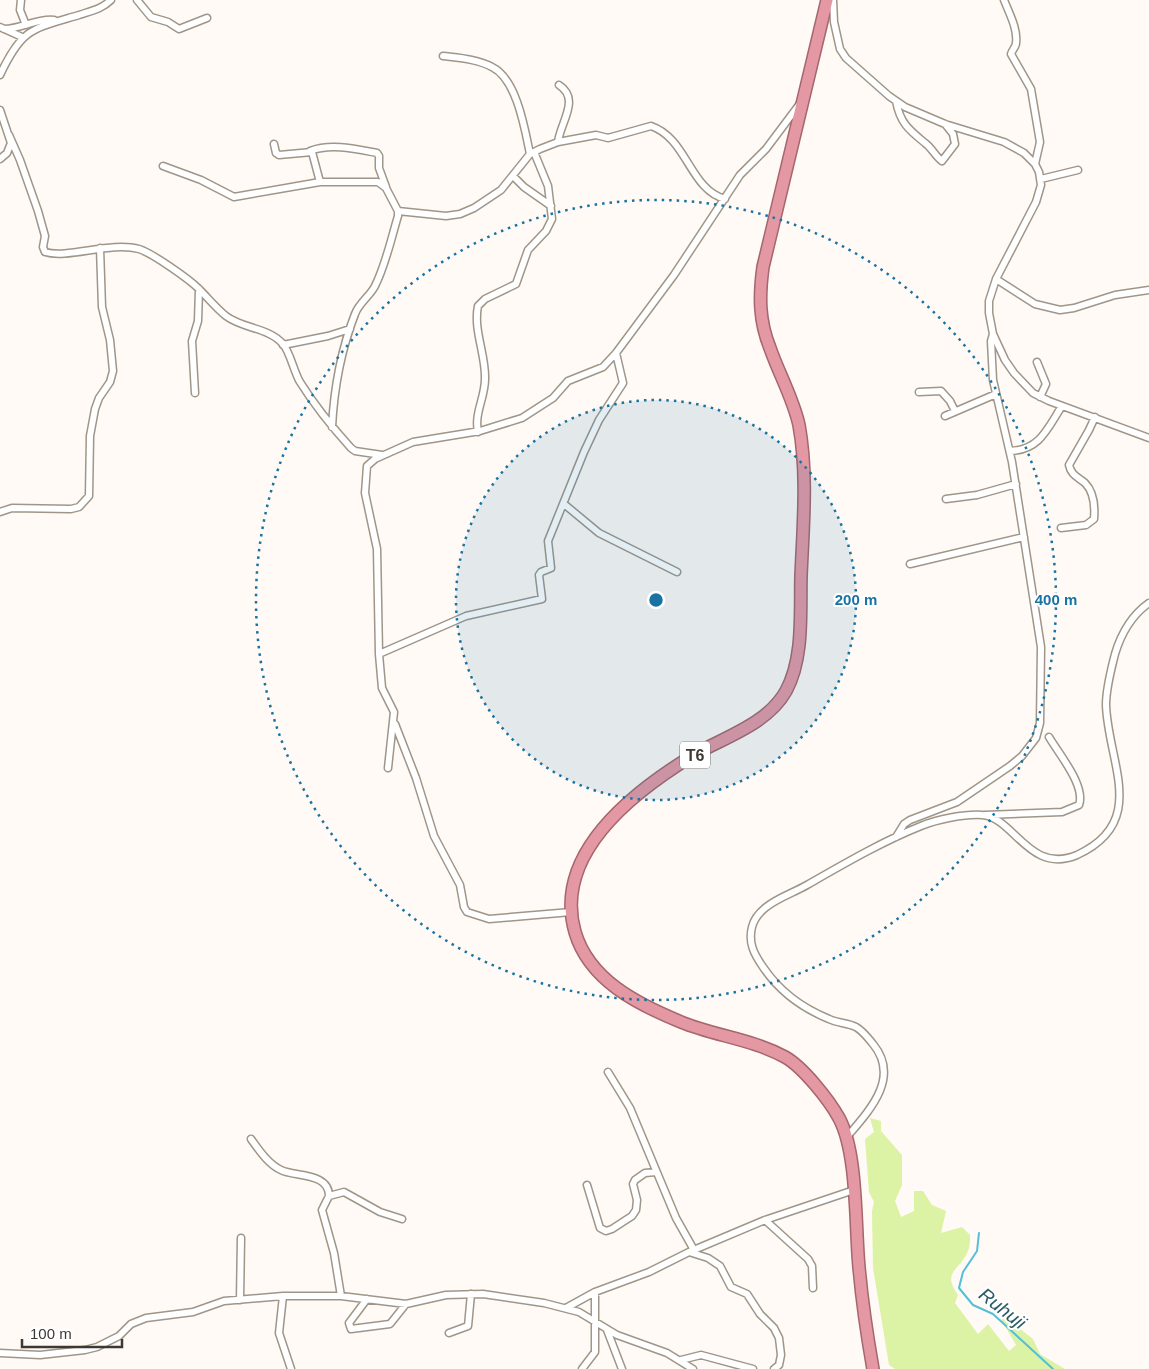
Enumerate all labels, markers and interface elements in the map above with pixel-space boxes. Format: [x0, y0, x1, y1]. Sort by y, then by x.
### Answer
centre of rings [647, 591, 665, 609]
text: 200 m [835, 591, 877, 608]
text: 400 m [1035, 591, 1077, 608]
road number: T6 [680, 742, 710, 768]
water label: Ruhuji [975, 1284, 1031, 1334]
scale bar [22, 1316, 122, 1348]
text: 100 m [30, 1325, 72, 1342]

